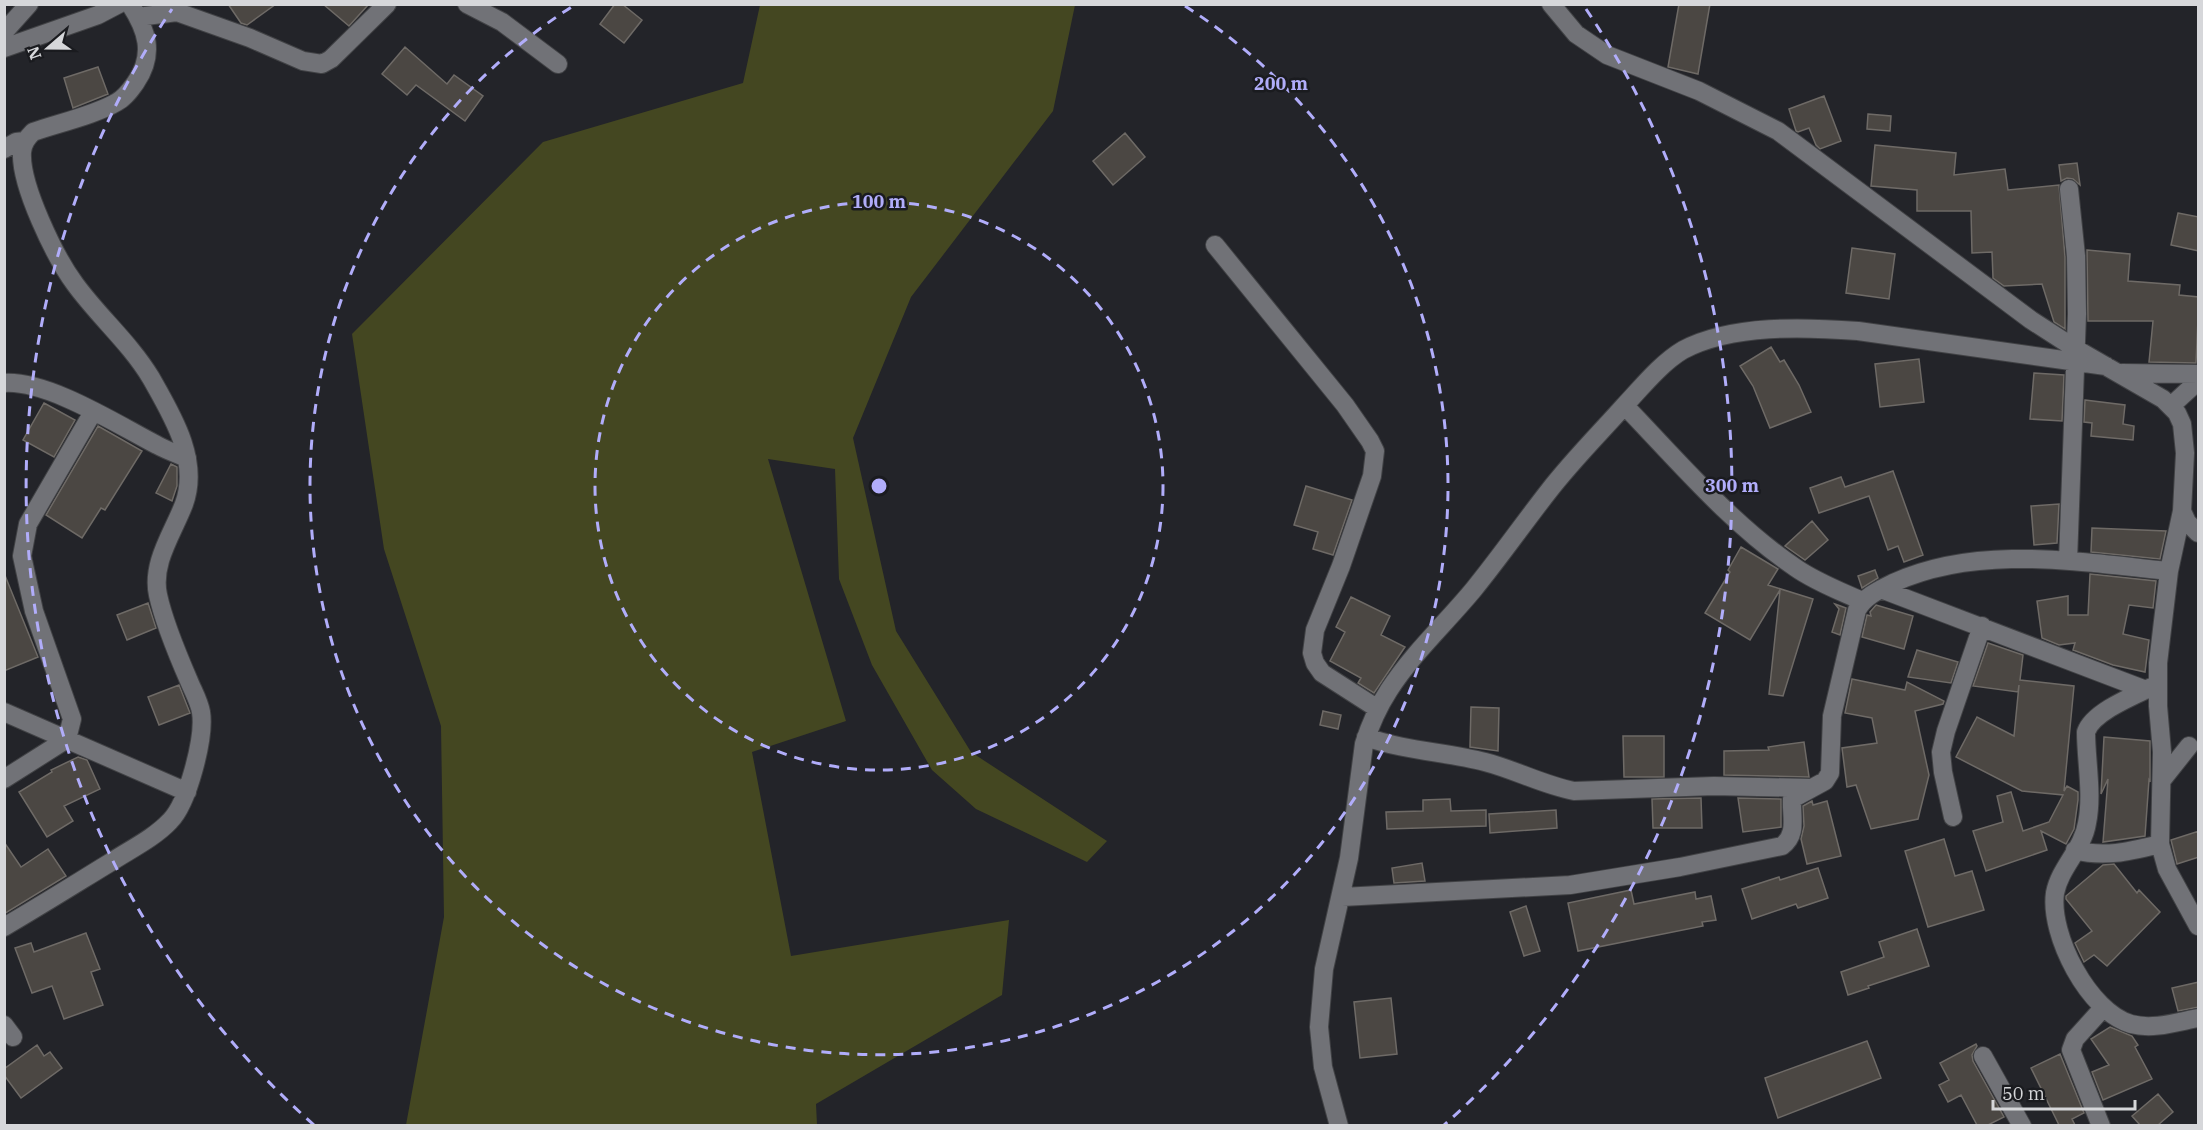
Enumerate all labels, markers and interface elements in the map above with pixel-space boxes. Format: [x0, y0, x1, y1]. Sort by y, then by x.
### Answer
north arrow [18, 18, 78, 78]
text: N [22, 44, 45, 62]
text: 200 m [1254, 72, 1309, 95]
text: 100 m [852, 190, 907, 213]
text: 300 m [1705, 474, 1760, 497]
centre of rings [869, 476, 889, 496]
scale bar [1993, 1073, 2136, 1111]
text: 50 m [2002, 1082, 2045, 1105]

